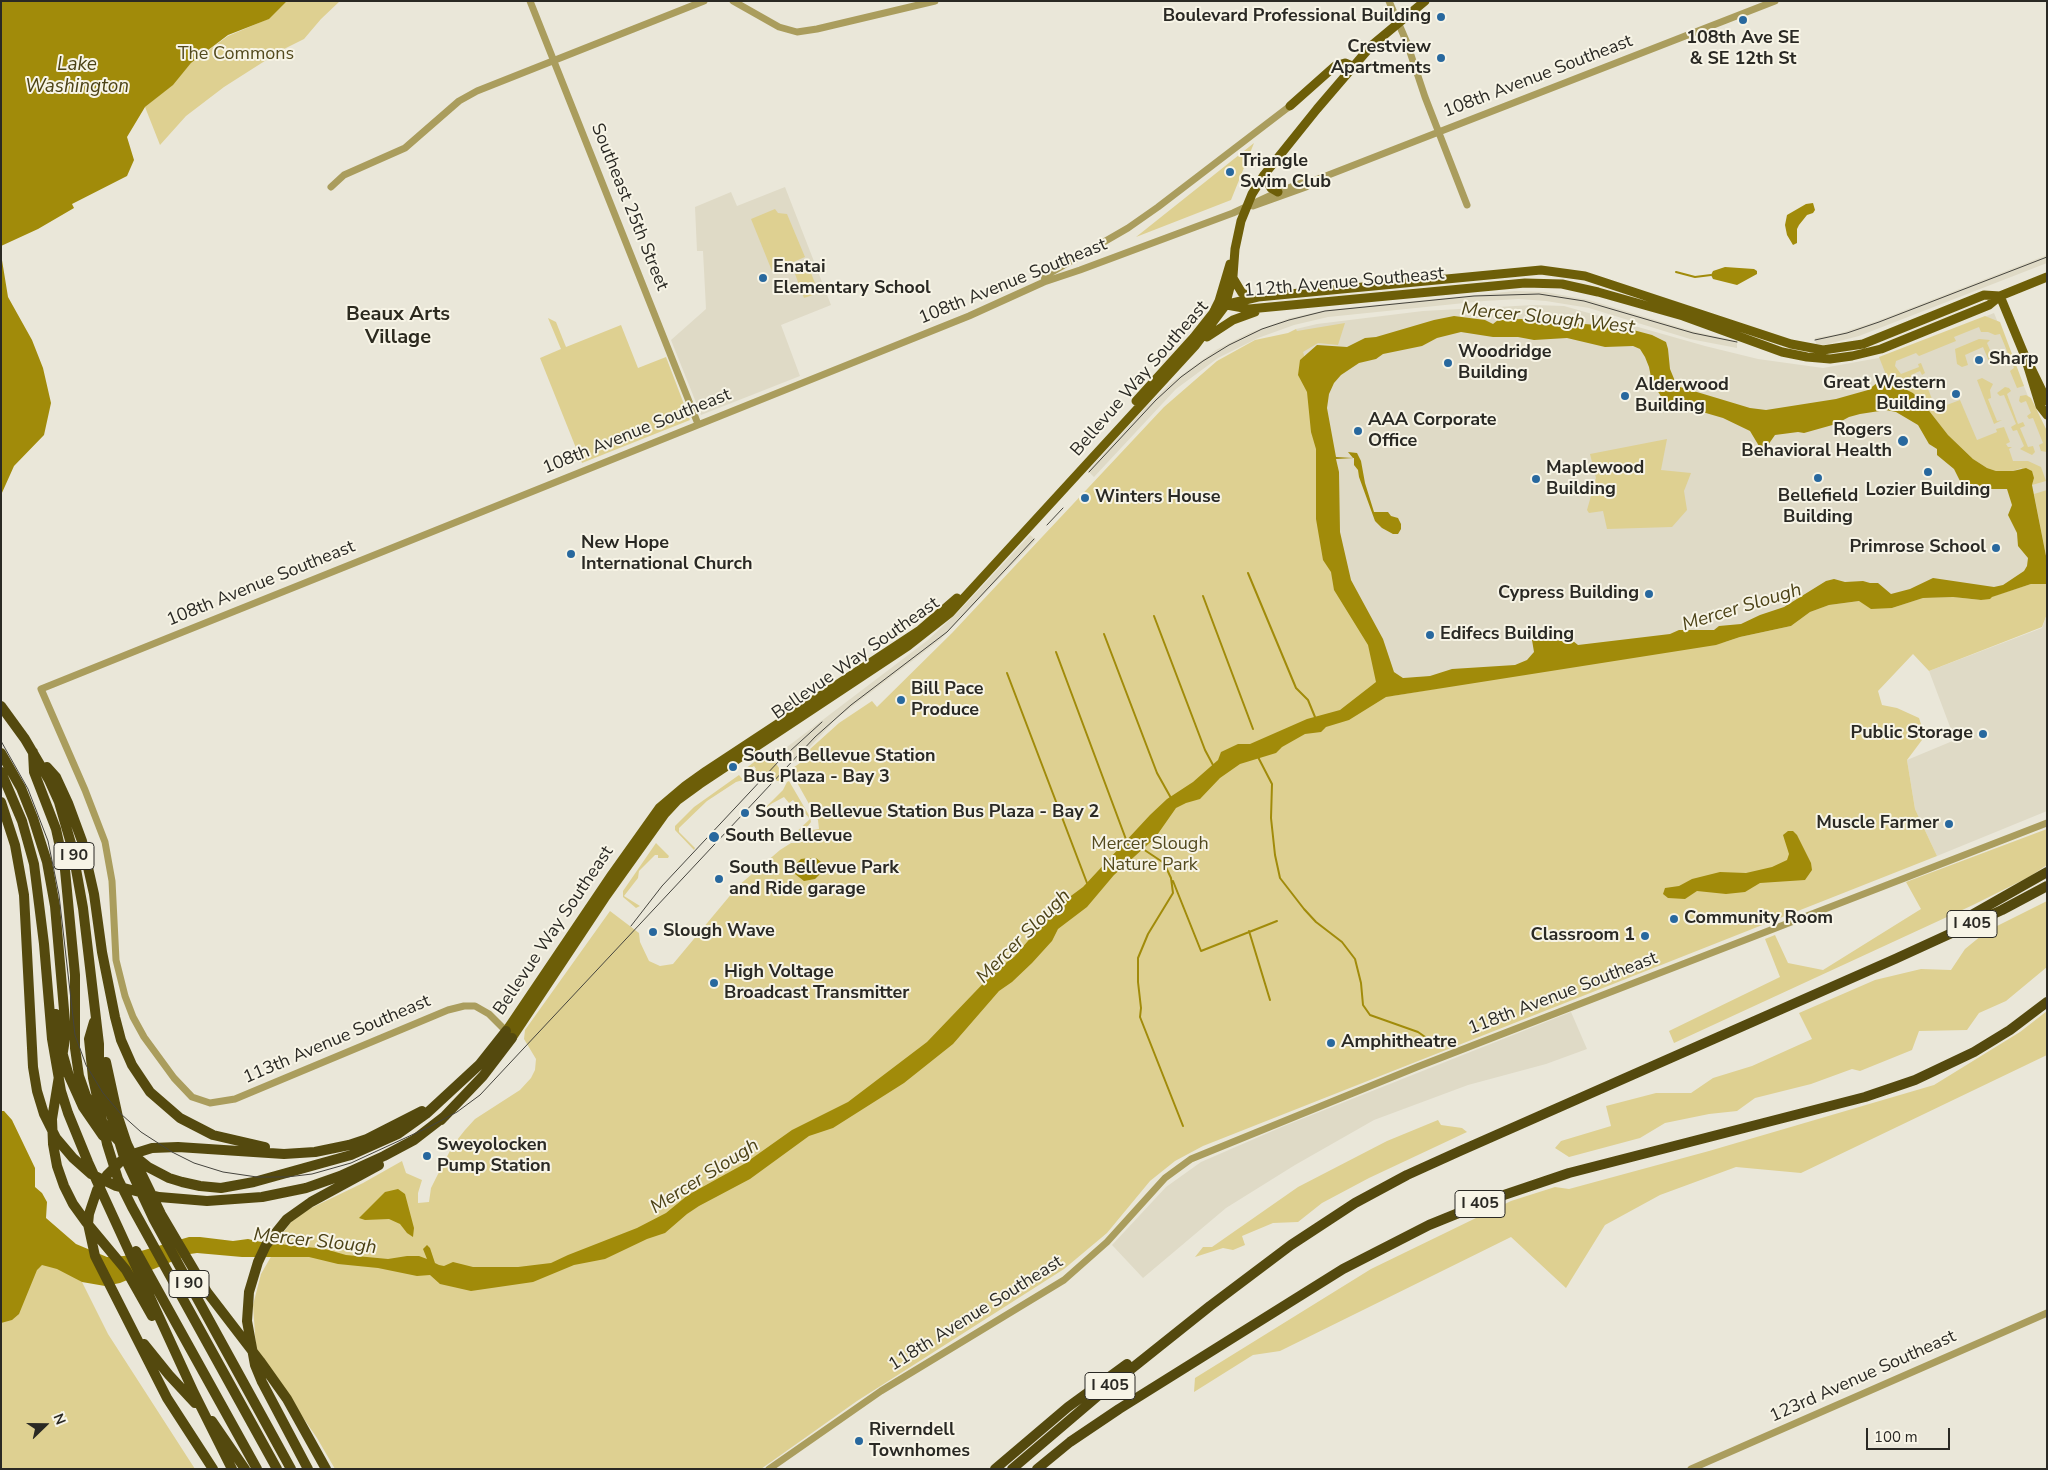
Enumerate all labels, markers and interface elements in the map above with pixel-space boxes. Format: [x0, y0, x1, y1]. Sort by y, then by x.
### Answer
place label: Boulevard Professional Building [1163, 6, 1431, 28]
marker: Boulevard Professional Building [1435, 11, 1447, 23]
marker: 108th Ave SE & SE 12th St [1737, 14, 1749, 26]
place label: 108th Ave SE & SE 12th St [1686, 28, 1800, 70]
street label: 108th Avenue Southeast [1440, 31, 1636, 123]
place label: Crestview Apartments [1331, 37, 1431, 80]
park label: The Commons [178, 44, 294, 66]
marker: Crestview Apartments [1435, 52, 1447, 64]
water label: Lake Washington [25, 54, 129, 98]
street label: Southeast 25th Street [586, 120, 672, 294]
place label: Triangle Swim Club [1240, 151, 1331, 193]
marker: Triangle Swim Club [1224, 166, 1236, 178]
street label: 108th Avenue Southeast [916, 234, 1110, 330]
place label: Enatai Elementary School [773, 257, 931, 300]
street label: 112th Avenue Southeast [1243, 263, 1445, 303]
marker: Enatai Elementary School [757, 272, 769, 284]
street label: Bellevue Way Southeast [1067, 297, 1213, 461]
water label: Mercer Slough West [1460, 299, 1636, 339]
district label: Beaux Arts Village [346, 303, 450, 350]
place label: Woodridge Building [1458, 342, 1552, 384]
place label: Sharp [1989, 349, 2039, 371]
marker: Sharp [1973, 354, 1985, 366]
marker: Woodridge Building [1442, 357, 1454, 369]
place label: Great Western Building [1823, 373, 1946, 416]
place label: Alderwood Building [1635, 375, 1729, 418]
street label: 108th Avenue Southeast [540, 384, 734, 480]
marker: Great Western Building [1950, 388, 1962, 400]
marker: Alderwood Building [1619, 390, 1631, 402]
place label: AAA Corporate Office [1368, 410, 1497, 452]
place label: Rogers Behavioral Health [1741, 420, 1892, 462]
marker: AAA Corporate Office [1352, 425, 1364, 437]
marker: Rogers Behavioral Health [1896, 434, 1910, 448]
place label: Maplewood Building [1546, 458, 1644, 500]
marker: Lozier Building [1922, 466, 1934, 478]
marker: Bellefield Building [1812, 472, 1824, 484]
marker: Maplewood Building [1530, 473, 1542, 485]
place label: Lozier Building [1866, 480, 1990, 502]
place label: Bellefield Building [1778, 486, 1858, 528]
place label: Winters House [1095, 487, 1221, 509]
marker: Winters House [1079, 492, 1091, 504]
place label: New Hope International Church [581, 533, 753, 576]
street label: 108th Avenue Southeast [164, 536, 358, 632]
place label: Primrose School [1849, 537, 1986, 559]
marker: Primrose School [1990, 542, 2002, 554]
marker: New Hope International Church [565, 548, 577, 560]
water label: Mercer Slough [1679, 579, 1805, 637]
place label: Cypress Building [1498, 583, 1639, 605]
marker: Cypress Building [1643, 588, 1655, 600]
street label: Bellevue Way Southeast [768, 593, 944, 725]
place label: Edifecs Building [1440, 624, 1574, 646]
marker: Edifecs Building [1424, 629, 1436, 641]
place label: Bill Pace Produce [911, 679, 984, 722]
marker: Bill Pace Produce [895, 694, 907, 706]
place label: Public Storage [1851, 723, 1973, 745]
marker: Public Storage [1977, 728, 1989, 740]
place label: South Bellevue Station Bus Plaza - Bay 3 [743, 746, 936, 789]
marker: South Bellevue Station Bus Plaza - Bay 3 [727, 761, 739, 773]
place label: South Bellevue Station Bus Plaza - Bay 2 [755, 802, 1099, 824]
marker: South Bellevue Station Bus Plaza - Bay 2 [739, 807, 751, 819]
place label: Muscle Farmer [1816, 813, 1939, 835]
marker: Muscle Farmer [1943, 818, 1955, 830]
place label: South Bellevue [725, 826, 852, 848]
marker: South Bellevue [707, 830, 721, 844]
park label: Mercer Slough Nature Park [1091, 834, 1209, 876]
road number: I 90 [54, 842, 94, 869]
street label: Bellevue Way Southeast [489, 842, 619, 1020]
place label: South Bellevue Park and Ride garage [729, 858, 899, 901]
marker: South Bellevue Park and Ride garage [713, 873, 725, 885]
water label: Mercer Slough [972, 885, 1076, 989]
place label: Community Room [1684, 908, 1833, 930]
road number: I 405 [1947, 911, 1997, 938]
marker: Community Room [1668, 913, 1680, 925]
place label: Slough Wave [663, 921, 775, 943]
place label: Classroom 1 [1531, 925, 1635, 947]
marker: Slough Wave [647, 926, 659, 938]
marker: Classroom 1 [1639, 930, 1651, 942]
street label: 118th Avenue Southeast [1465, 948, 1661, 1040]
place label: High Voltage Broadcast Transmitter [724, 962, 909, 1004]
marker: High Voltage Broadcast Transmitter [708, 977, 720, 989]
street label: 113th Avenue Southeast [240, 991, 434, 1089]
place label: Amphitheatre [1341, 1032, 1457, 1054]
marker: Amphitheatre [1325, 1037, 1337, 1049]
place label: Sweyolocken Pump Station [437, 1135, 551, 1178]
water label: Mercer Slough [646, 1135, 764, 1219]
marker: Sweyolocken Pump Station [421, 1150, 433, 1162]
road number: I 405 [1455, 1190, 1505, 1218]
water label: Mercer Slough [252, 1224, 378, 1260]
street label: 118th Avenue Southeast [885, 1252, 1067, 1376]
road number: I 90 [169, 1270, 209, 1298]
street label: 123rd Avenue Southeast [1767, 1326, 1959, 1428]
road number: I 405 [1085, 1372, 1135, 1400]
north arrow [20, 1400, 70, 1450]
text: N [49, 1411, 70, 1428]
scale bar [1868, 1418, 1952, 1450]
place label: Riverndell Townhomes [869, 1420, 970, 1462]
text: 100 m [1874, 1427, 1918, 1447]
marker: Riverndell Townhomes [853, 1435, 865, 1447]

